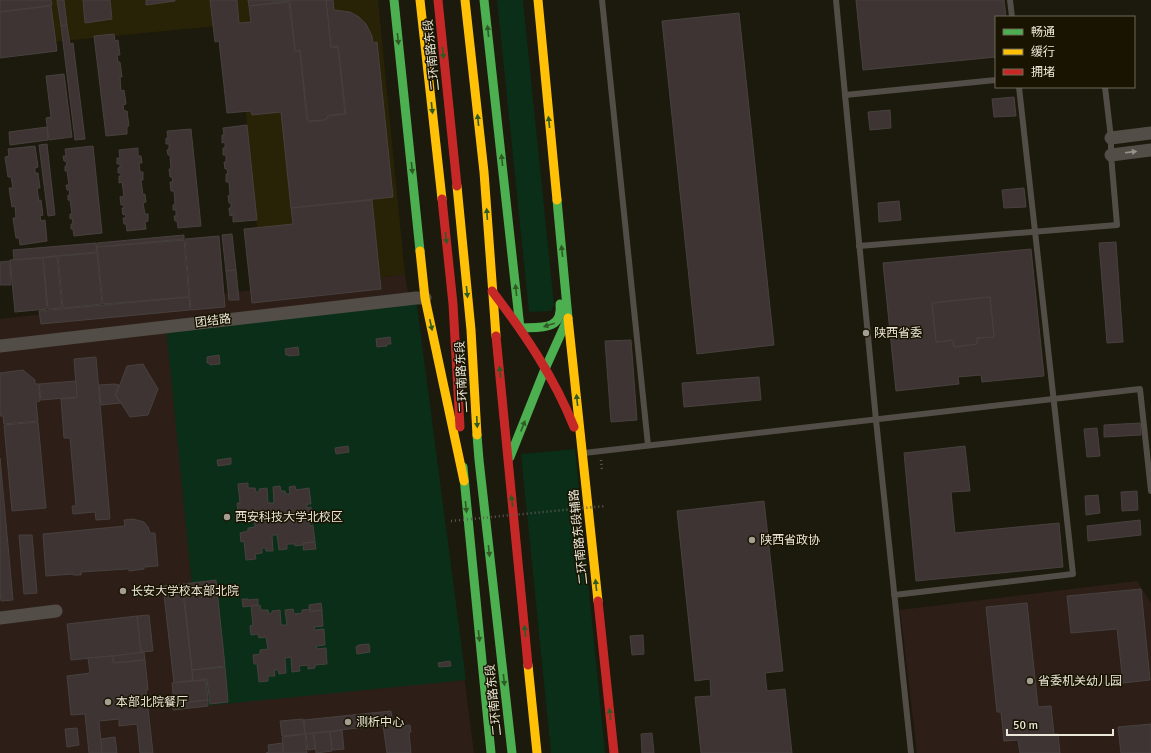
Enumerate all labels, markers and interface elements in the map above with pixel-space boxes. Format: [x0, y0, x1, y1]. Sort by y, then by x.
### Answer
legend [995, 16, 1135, 88]
street label: 二环南路东段 [421, 18, 443, 92]
one-way arrow [485, 25, 491, 37]
text: 畅通 [1031, 25, 1055, 40]
one-way arrow [395, 33, 401, 45]
text: 缓行 [1031, 45, 1055, 60]
one-way arrow [440, 47, 447, 59]
text: 拥堵 [1031, 65, 1055, 80]
one-way arrow [428, 102, 435, 114]
one-way arrow [475, 114, 481, 126]
one-way arrow [546, 116, 553, 128]
one-way arrow [1125, 149, 1137, 156]
one-way arrow [499, 154, 505, 166]
one-way arrow [408, 162, 415, 174]
one-way arrow [483, 208, 490, 220]
one-way arrow [443, 232, 449, 244]
one-way arrow [559, 245, 565, 257]
one-way arrow [513, 284, 519, 296]
one-way arrow [464, 286, 471, 298]
street label: 团结路 [194, 311, 232, 331]
one-way arrow [428, 319, 434, 331]
one-way arrow [543, 322, 555, 328]
place label: 陕西省委 [874, 326, 922, 341]
marker: 陕西省委 [861, 328, 871, 338]
street label: 二环南路东段 [453, 341, 471, 413]
one-way arrow [497, 366, 503, 378]
one-way arrow [574, 394, 580, 406]
one-way arrow [473, 416, 480, 428]
one-way arrow [520, 420, 526, 432]
street label: 二环南路东段辅路 [567, 488, 591, 586]
one-way arrow [509, 495, 515, 507]
one-way arrow [463, 501, 469, 513]
place label: 西安科技大学北校区 [235, 510, 343, 525]
marker: 西安科技大学北校区 [222, 512, 232, 522]
place label: 陕西省政协 [760, 533, 820, 548]
marker: 陕西省政协 [747, 535, 757, 545]
one-way arrow [486, 545, 492, 557]
one-way arrow [593, 579, 600, 591]
place label: 长安大学校本部北院 [131, 584, 239, 599]
marker: 长安大学校本部北院 [118, 586, 128, 596]
one-way arrow [522, 625, 528, 637]
one-way arrow [476, 630, 483, 642]
street label: 二环南路东段 [483, 663, 505, 737]
one-way arrow [500, 674, 507, 686]
place label: 省委机关幼儿园 [1038, 674, 1122, 689]
marker: 省委机关幼儿园 [1025, 676, 1035, 686]
place label: 本部北院餐厅 [116, 695, 188, 710]
marker: 本部北院餐厅 [103, 697, 113, 707]
one-way arrow [607, 708, 613, 720]
scale bar [1007, 711, 1113, 737]
place label: 测析中心 [356, 715, 404, 730]
marker: 测析中心 [343, 717, 353, 727]
text: 50 m [1013, 718, 1038, 733]

